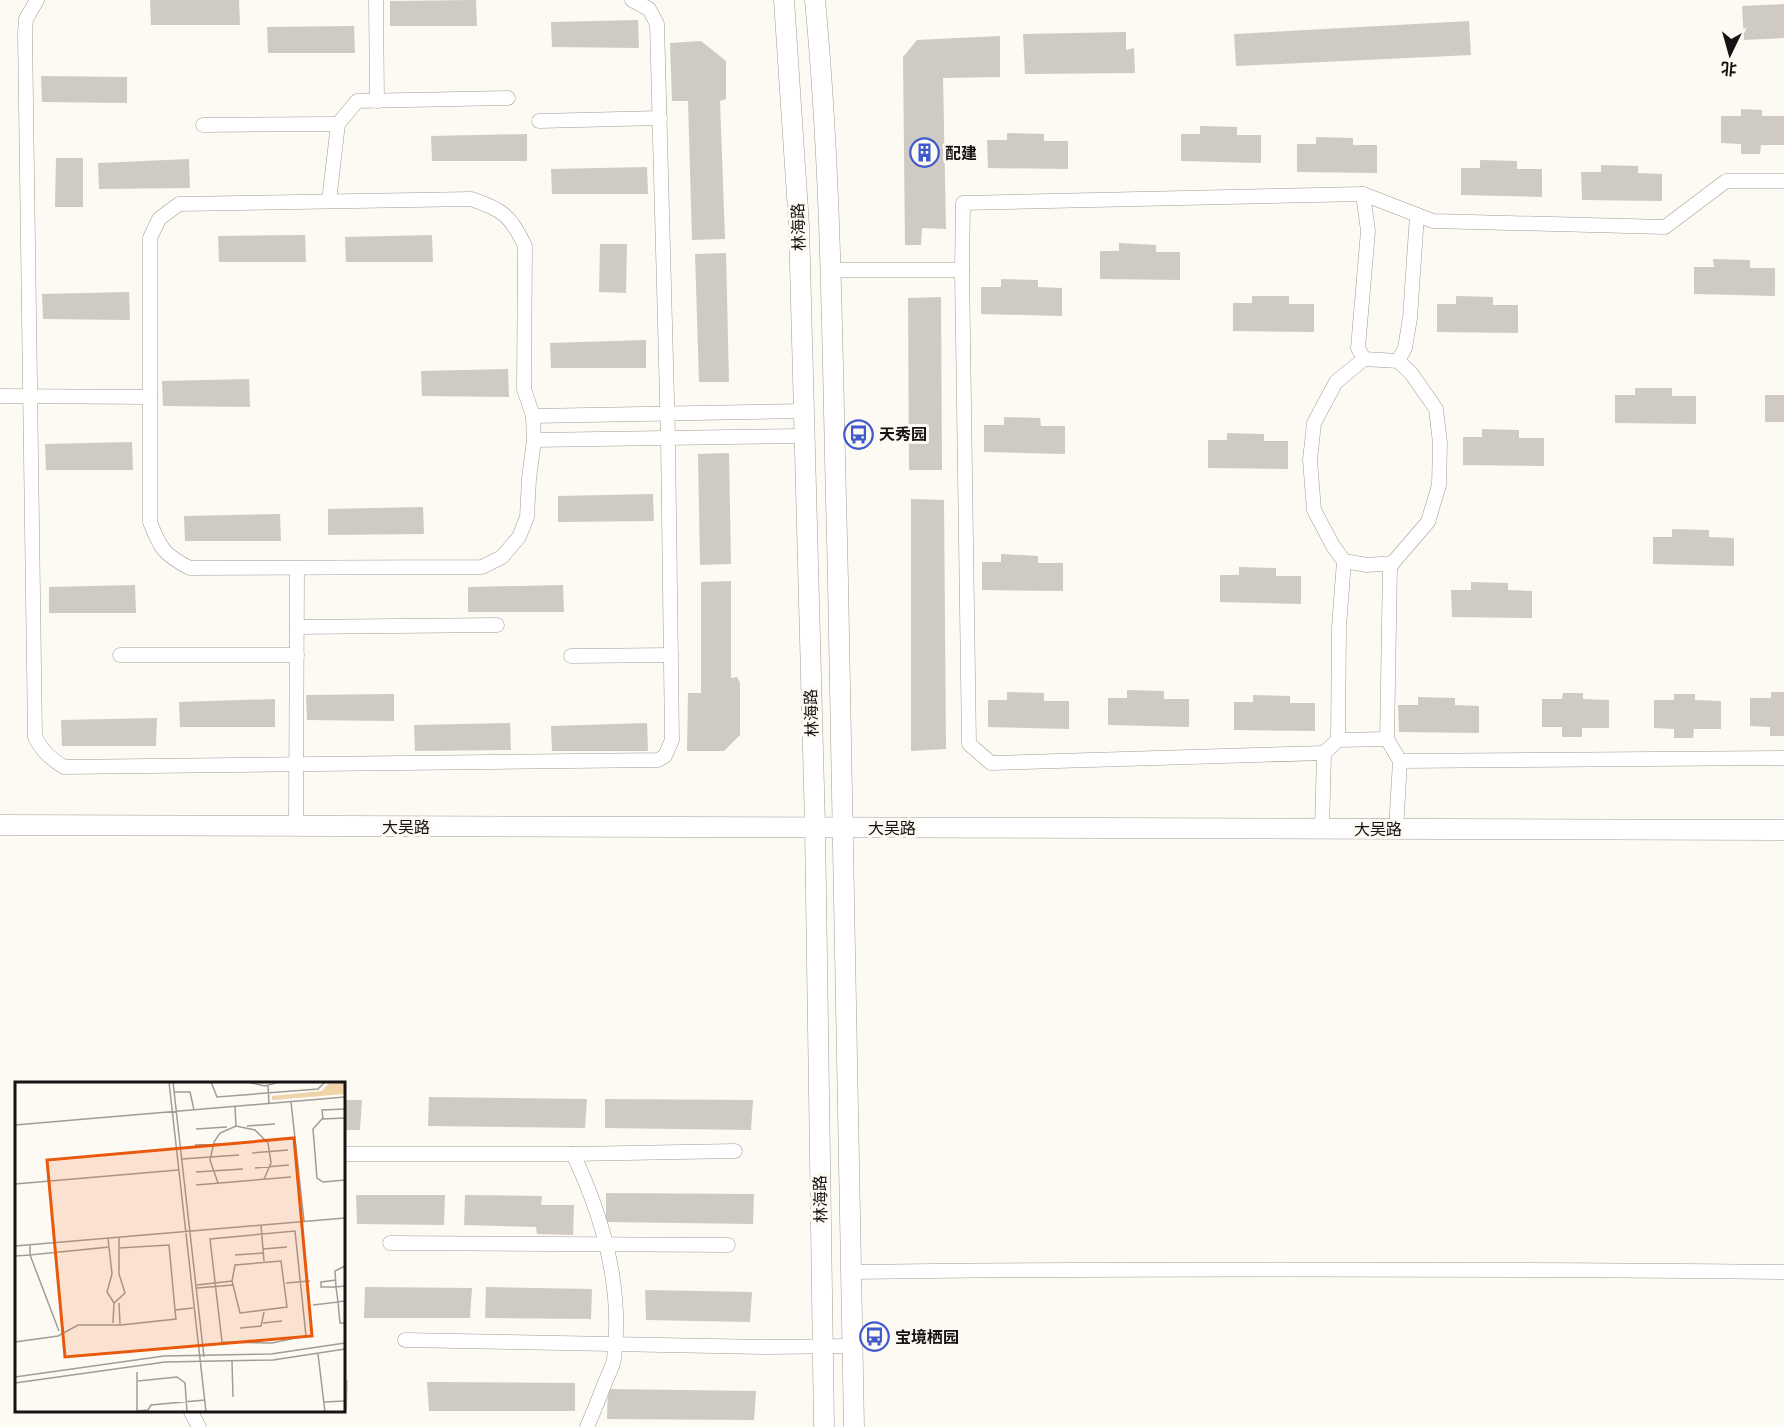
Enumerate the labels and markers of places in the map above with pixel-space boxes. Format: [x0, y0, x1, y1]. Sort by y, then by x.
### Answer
building icon: 配建 [908, 137, 940, 169]
place label: 配建 [945, 144, 977, 162]
bus stop icon: 天秀园 [842, 418, 874, 450]
place label: 天秀园 [879, 425, 927, 443]
bus stop icon: 宝境栖园 [858, 1321, 890, 1353]
place label: 宝境栖园 [895, 1328, 959, 1346]

